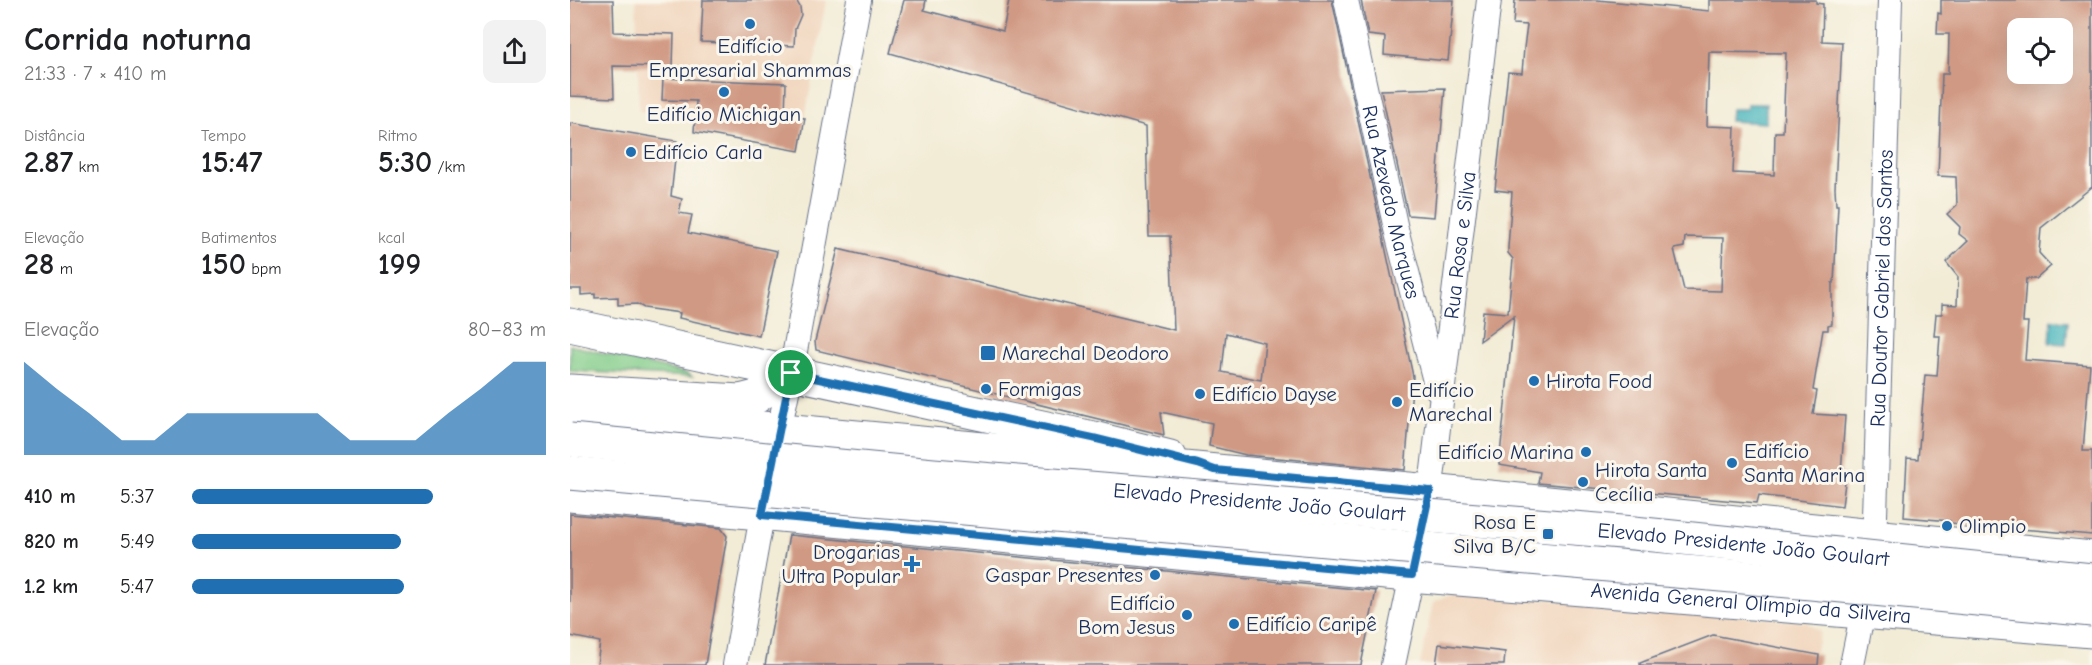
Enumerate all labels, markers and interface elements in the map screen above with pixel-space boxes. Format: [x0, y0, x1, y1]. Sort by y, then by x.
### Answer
marker: Edifício Empresarial Shammas [743, 17, 757, 31]
map controls [2007, 18, 2073, 84]
button: locate [2007, 18, 2073, 84]
text: Corrida noturna [24, 20, 252, 58]
button: share [483, 20, 546, 83]
place label: Edifício Empresarial Shammas [649, 34, 851, 82]
text: 21:33 · 7 × 410 m [24, 62, 166, 85]
marker: Edifício Michigan [717, 85, 731, 99]
place label: Edifício Michigan [647, 102, 801, 126]
street label: Rua Azevedo Marques [1357, 103, 1425, 301]
text: Distância [24, 127, 85, 145]
text: Tempo [201, 127, 246, 145]
text: Ritmo [378, 127, 417, 145]
place label: Edifício Carla [643, 140, 763, 164]
text: 2.87 [24, 145, 73, 180]
text: 15:47 [201, 145, 263, 180]
text: 5:30 [378, 145, 432, 180]
marker: Edifício Carla [624, 145, 638, 159]
street label: Rua Doutor Gabriel dos Santos [1866, 149, 1898, 427]
text: km [73, 158, 100, 176]
text: /km [432, 158, 465, 176]
street label: Rua Rosa e Silva [1439, 170, 1481, 320]
text: Elevação [24, 229, 84, 247]
text: Batimentos [201, 229, 277, 247]
text: kcal [378, 229, 405, 247]
text: 28 [24, 247, 54, 282]
text: 150 [201, 247, 246, 282]
text: 199 [378, 247, 421, 282]
text: m [54, 260, 73, 278]
text: bpm [246, 260, 282, 278]
text: Elevação [24, 318, 99, 341]
text: 80–83 m [468, 318, 546, 341]
place label: Marechal Deodoro [1002, 341, 1169, 365]
marker: Marechal Deodoro [979, 344, 997, 362]
pin [765, 347, 816, 398]
icon: arrive [774, 356, 807, 389]
place label: Hirota Food [1546, 369, 1652, 393]
marker: Hirota Food [1527, 374, 1541, 388]
place label: Formigas [998, 377, 1081, 401]
place label: Edifício Marechal [1409, 378, 1493, 426]
marker: Formigas [979, 382, 993, 396]
place label: Edifício Dayse [1212, 382, 1337, 406]
marker: Edifício Dayse [1193, 387, 1207, 401]
marker: Edifício Marechal [1390, 395, 1404, 409]
place label: Edifício Santa Marina [1744, 439, 1865, 487]
place label: Edifício Marina [1438, 440, 1574, 464]
marker: Edifício Marina [1579, 445, 1593, 459]
marker: Edifício Santa Marina [1725, 456, 1739, 470]
place label: Hirota Santa Cecília [1595, 458, 1707, 506]
marker: Hirota Santa Cecília [1576, 475, 1590, 489]
street label: Elevado Presidente João Goulart [1112, 478, 1407, 526]
text: 410 m [24, 485, 76, 508]
text: 5:37 [120, 485, 154, 508]
place label: Rosa E Silva B/C [1454, 510, 1536, 558]
place label: Olimpio [1959, 514, 2026, 538]
street label: Elevado Presidente João Goulart [1597, 518, 1891, 571]
marker: Olimpio [1940, 519, 1954, 533]
marker: Rosa E Silva B/C [1541, 527, 1555, 541]
text: 820 m [24, 530, 79, 553]
text: 5:49 [120, 530, 155, 553]
place label: Drogarias Ultra Popular [781, 540, 901, 588]
marker: Drogarias Ultra Popular [905, 557, 919, 571]
place label: Gaspar Presentes [985, 563, 1143, 587]
marker: Gaspar Presentes [1148, 568, 1162, 582]
text: 1.2 km [24, 575, 78, 598]
text: 5:47 [120, 575, 154, 598]
street label: Avenida General Olímpio da Silveira [1590, 578, 1912, 628]
place label: Edifício Bom Jesus [1078, 591, 1175, 639]
marker: Edifício Bom Jesus [1180, 608, 1194, 622]
place label: Edifício Caripê [1246, 612, 1377, 636]
marker: Edifício Caripê [1227, 617, 1241, 631]

